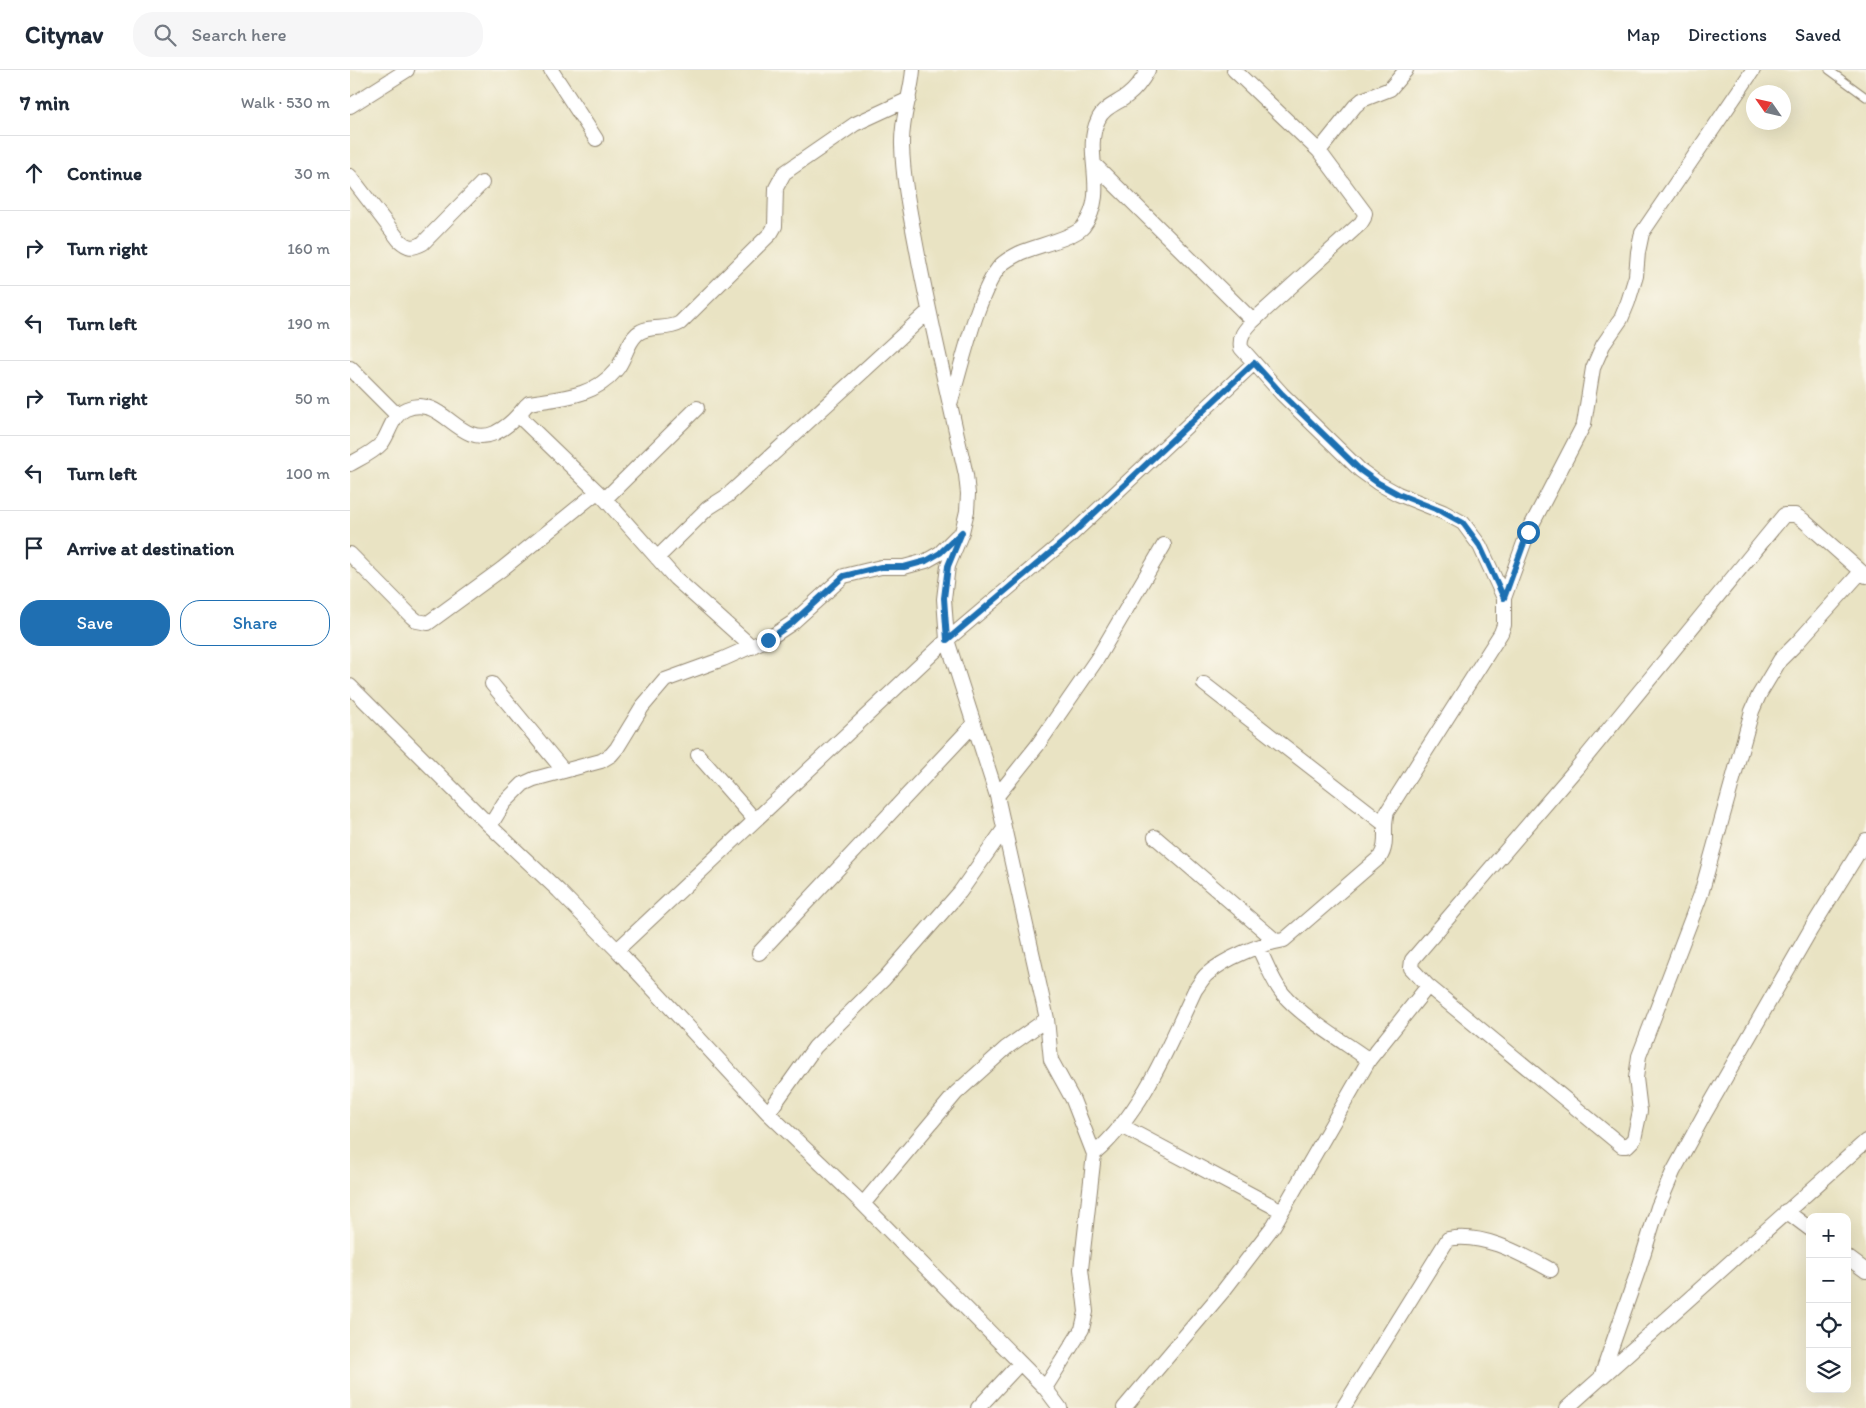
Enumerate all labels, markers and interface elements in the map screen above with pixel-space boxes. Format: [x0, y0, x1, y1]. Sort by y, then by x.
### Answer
search box [133, 12, 483, 57]
text: Citynav [25, 20, 103, 49]
icon: search [151, 21, 179, 49]
text: Search here [191, 23, 287, 46]
text: Map [1627, 24, 1660, 46]
text: Directions [1688, 24, 1767, 46]
text: Saved [1795, 24, 1841, 46]
north arrow [1746, 85, 1791, 130]
text: 7 min [20, 90, 69, 115]
text: Walk · 530 m [241, 93, 330, 112]
icon: ahead [20, 159, 48, 187]
text: Continue [67, 162, 142, 185]
text: 30 m [294, 164, 330, 183]
icon: right [20, 234, 48, 262]
text: Turn right [67, 237, 148, 260]
text: 160 m [287, 239, 330, 258]
icon: left [20, 309, 48, 337]
text: Turn left [67, 312, 137, 335]
text: 190 m [287, 314, 330, 333]
icon: right [20, 384, 48, 412]
text: Turn right [67, 387, 148, 410]
text: 50 m [295, 389, 330, 408]
icon: left [20, 459, 48, 487]
text: Turn left [67, 462, 137, 485]
text: 100 m [286, 464, 330, 483]
route start [1517, 521, 1540, 544]
icon: arrive [20, 534, 48, 562]
text: Arrive at destination [67, 537, 234, 560]
button: Save [20, 600, 170, 646]
button: Share [180, 600, 330, 646]
route end [757, 629, 780, 652]
map controls [1806, 1213, 1851, 1393]
button: + [1806, 1213, 1851, 1258]
button: − [1806, 1258, 1851, 1303]
button: locate [1806, 1303, 1851, 1348]
button: layers [1806, 1348, 1851, 1393]

